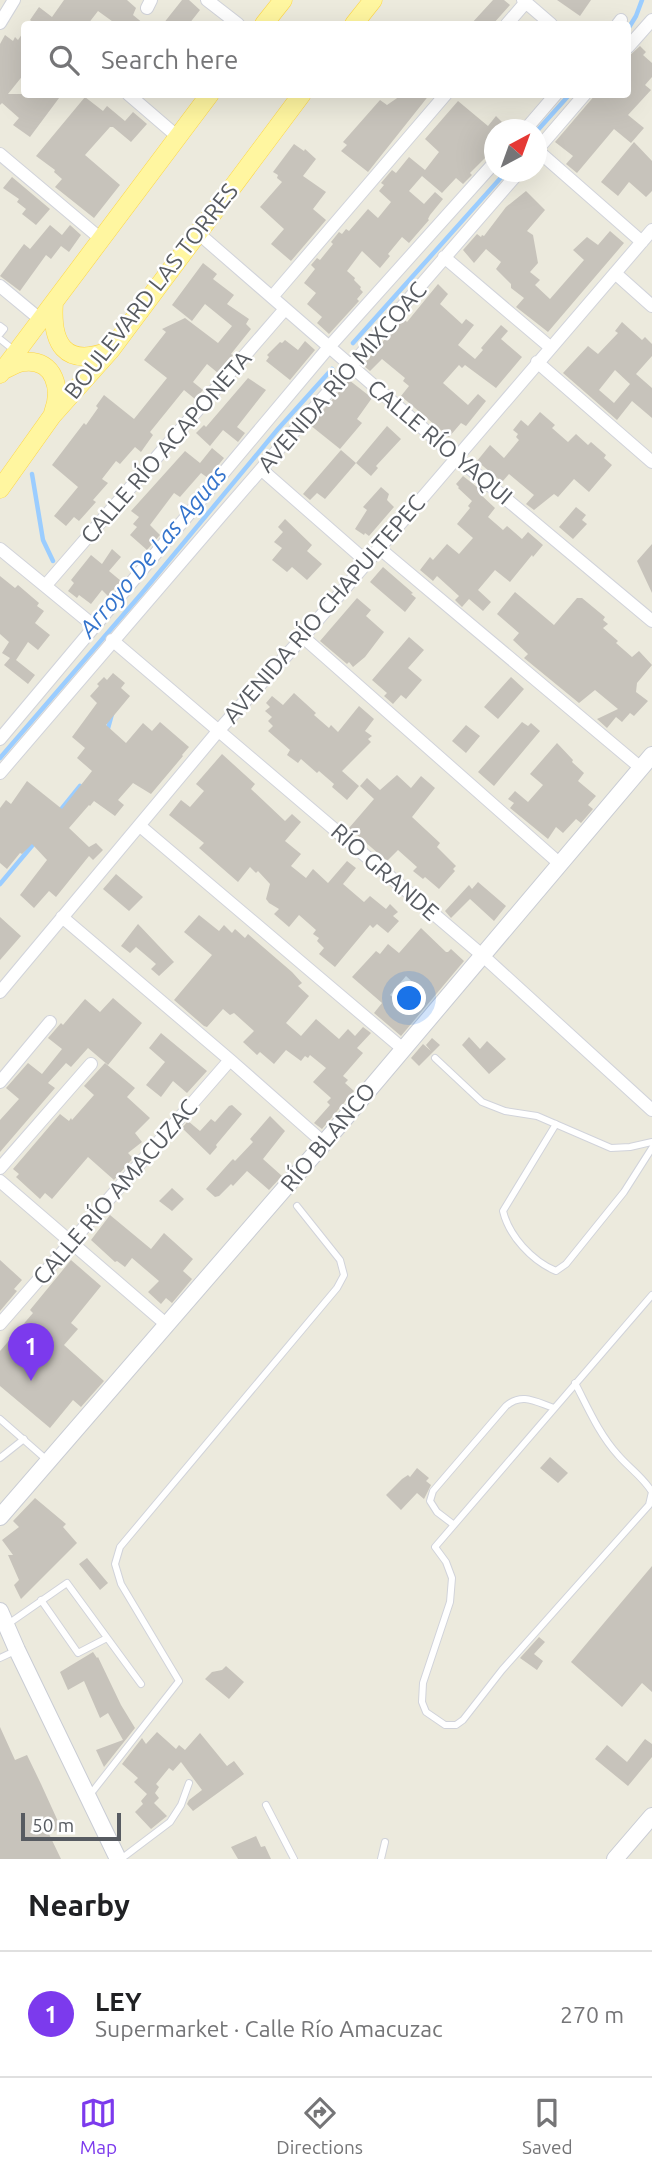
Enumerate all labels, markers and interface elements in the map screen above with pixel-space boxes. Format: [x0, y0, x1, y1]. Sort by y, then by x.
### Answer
search box [21, 21, 631, 98]
icon: search [45, 41, 83, 79]
text: Search here [101, 45, 238, 74]
north arrow [484, 119, 547, 182]
street label: BOULEVARD LAS TORRES [59, 178, 242, 403]
street label: AVENIDA RÍO MIXCOAC [252, 276, 431, 477]
street label: CALLE RÍO ACAPONETA [75, 345, 256, 548]
street label: CALLE RÍO YAQUI [363, 373, 518, 509]
water label: Arroyo De Las Aguas [73, 461, 232, 643]
street label: AVENIDA RÍO CHAPULTEPEC [217, 489, 429, 728]
street label: RÍO GRANDE [327, 817, 445, 925]
your location [392, 981, 426, 1015]
street label: RÍO BLANCO [274, 1077, 380, 1196]
street label: CALLE RÍO AMACUZAC [27, 1094, 202, 1289]
pin: 1 [8, 1323, 54, 1381]
scale bar [21, 1810, 121, 1842]
text: 50 m [32, 1814, 74, 1836]
text: Nearby [28, 1888, 130, 1922]
text: LEY [95, 1987, 142, 2016]
text: 1 [45, 2002, 57, 2027]
text: 270 m [560, 2002, 624, 2027]
text: Supermarket · Calle Río Amacuzac [95, 2016, 443, 2041]
tab: Map [79, 2094, 117, 2158]
tab: Directions [276, 2094, 363, 2158]
tab: Saved [522, 2094, 573, 2158]

